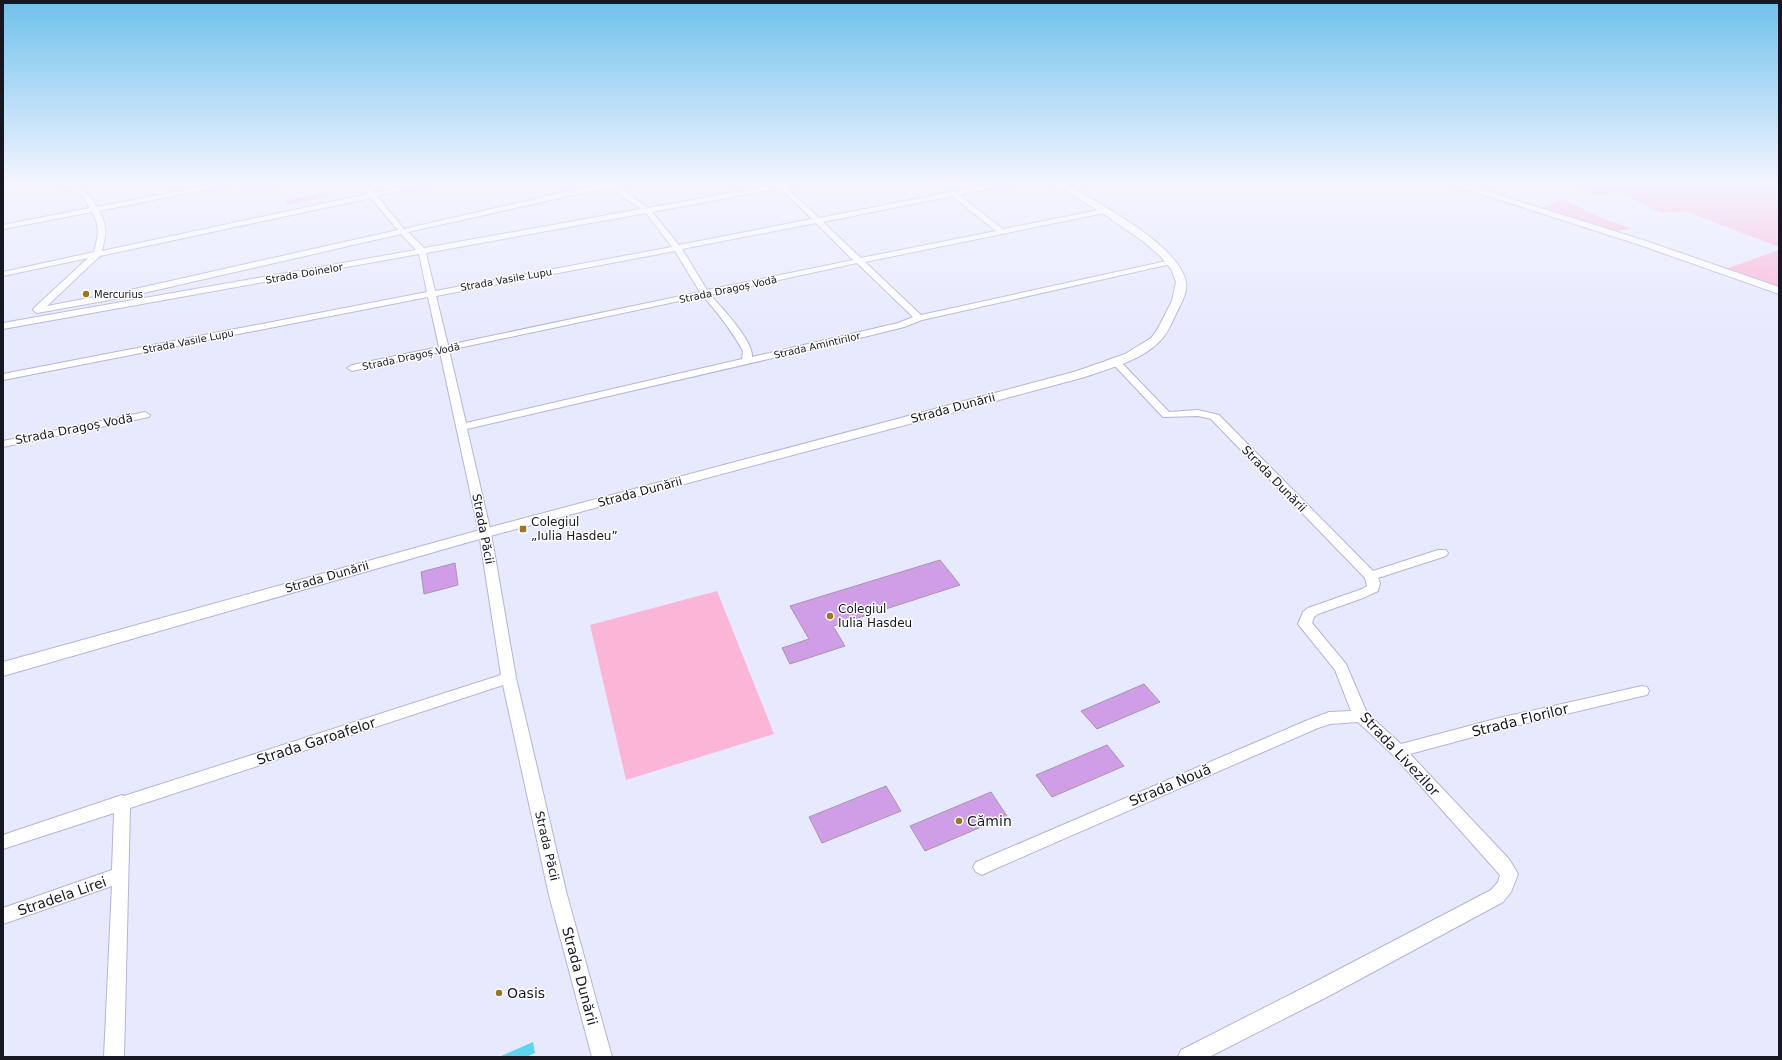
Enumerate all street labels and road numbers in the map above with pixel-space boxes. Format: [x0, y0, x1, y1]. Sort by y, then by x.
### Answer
street label: Strada Doinelor [265, 261, 344, 286]
street label: Strada Vasile Lupu [459, 266, 553, 293]
street label: Strada Dragoș Vodă [678, 274, 778, 306]
street label: Strada Vasile Lupu [141, 327, 235, 356]
street label: Strada Amintirilor [773, 330, 862, 361]
street label: Strada Dragoș Vodă [361, 341, 461, 373]
street label: Strada Dunării [909, 390, 997, 426]
street label: Strada Dragoș Vodă [14, 411, 134, 447]
street label: Strada Dunării [1239, 443, 1309, 515]
street label: Strada Dunării [596, 474, 684, 510]
street label: Strada Păcii [469, 493, 497, 565]
street label: Strada Dunării [283, 558, 371, 596]
street label: Strada Florilor [1470, 700, 1570, 740]
street label: Strada Livezilor [1357, 709, 1443, 799]
street label: Strada Garoafelor [254, 714, 378, 768]
street label: Strada Nouă [1127, 761, 1213, 809]
street label: Strada Păcii [532, 810, 562, 882]
street label: Stradela Lirei [16, 873, 108, 919]
street label: Strada Dunării [559, 925, 601, 1027]

